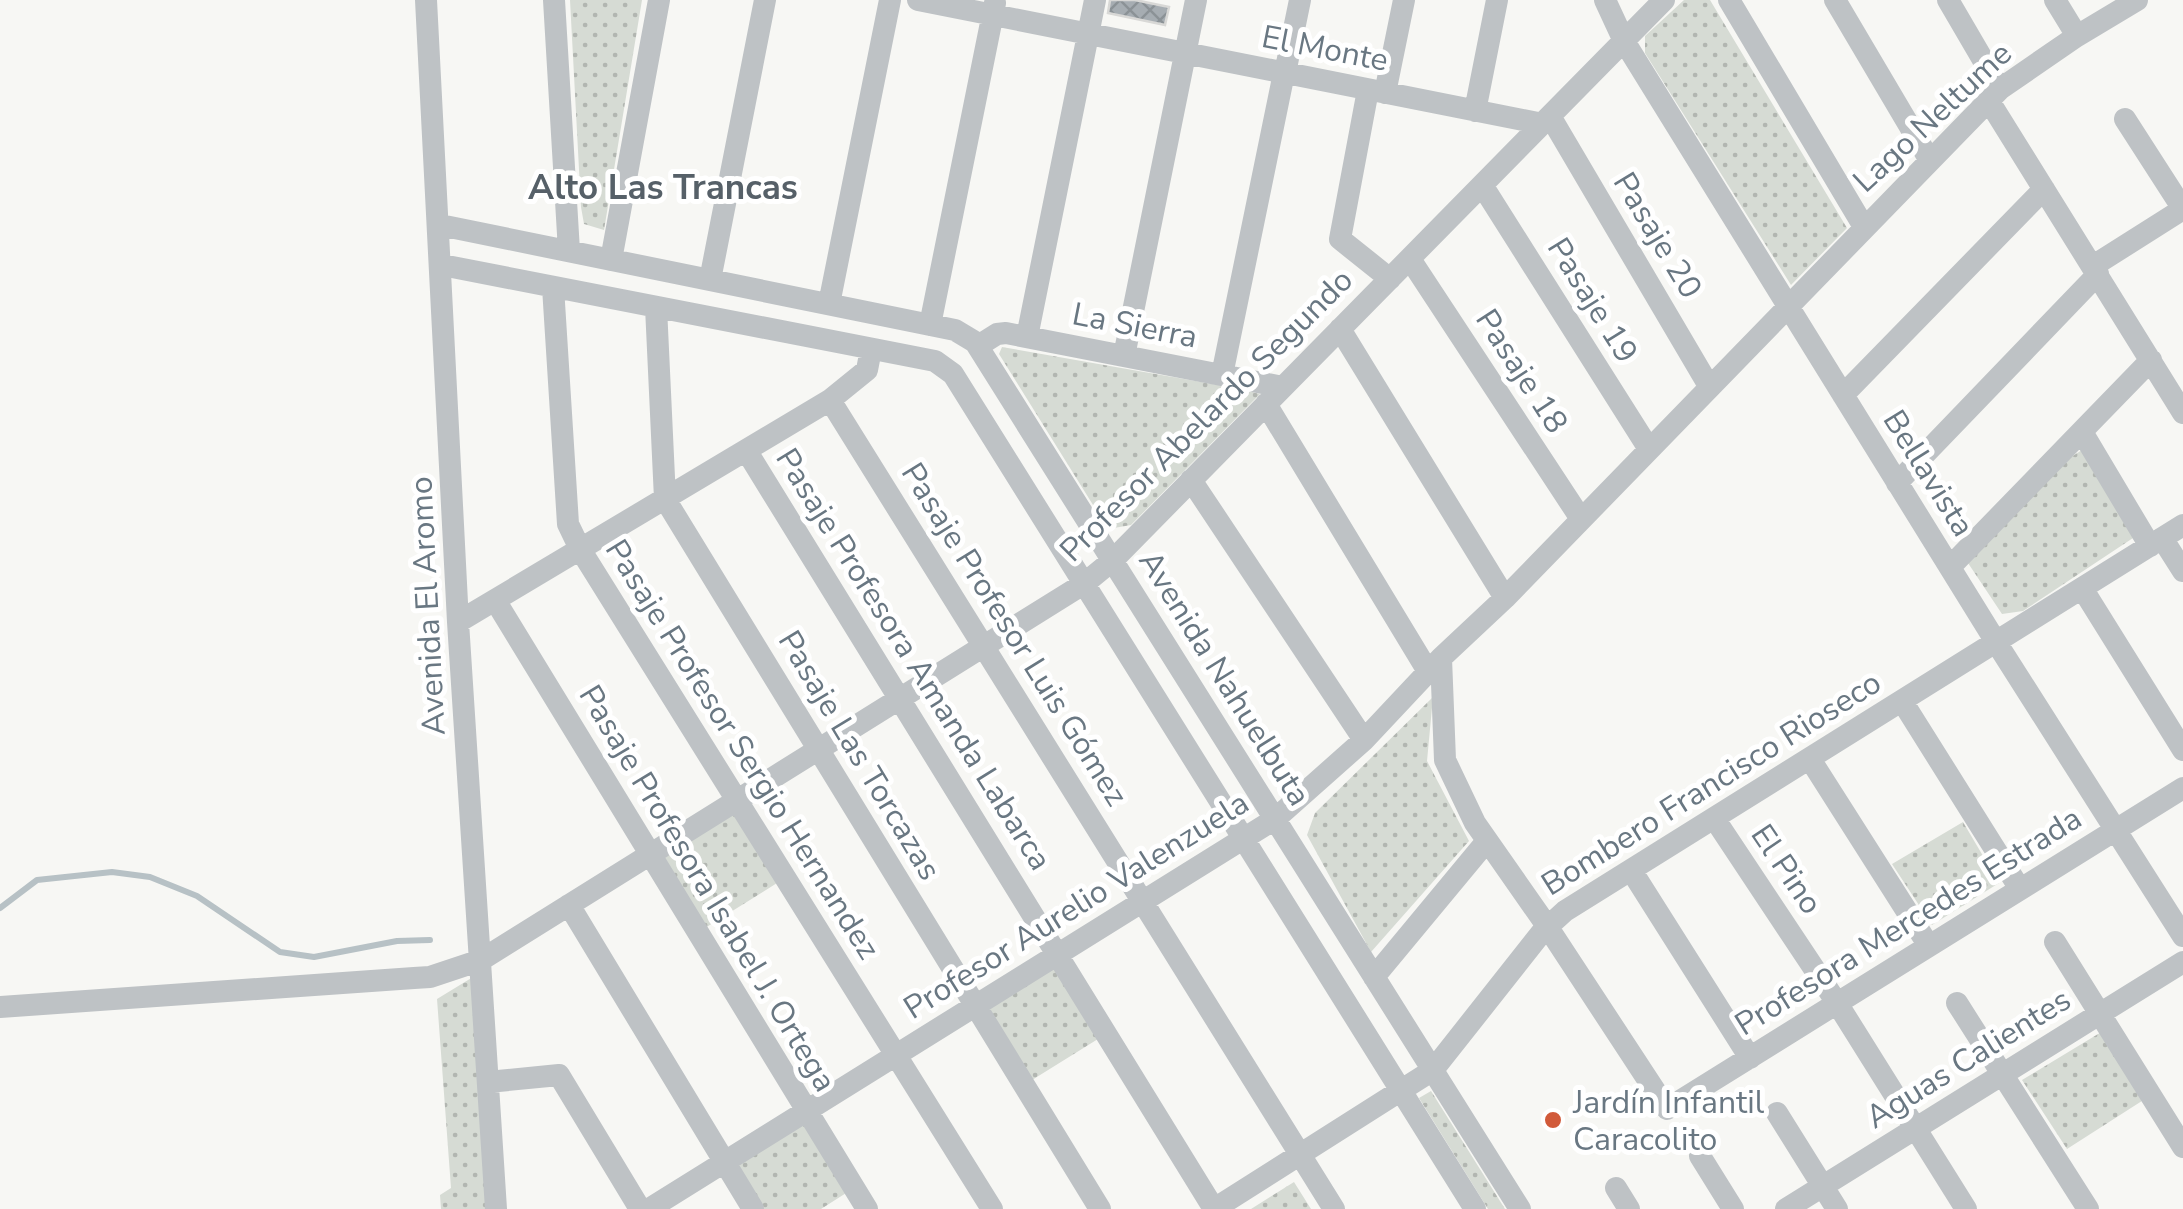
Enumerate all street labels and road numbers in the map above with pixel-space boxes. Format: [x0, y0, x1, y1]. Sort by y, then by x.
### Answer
street label: El Monte [1258, 15, 1392, 82]
street label: Lago Neltume [1844, 33, 2021, 202]
street label: Pasaje 20 [1603, 164, 1712, 306]
street label: Pasaje 19 [1537, 230, 1648, 371]
street label: Profesor Abelardo Segundo [1050, 259, 1362, 571]
street label: La Sierra [1069, 292, 1201, 359]
street label: Pasaje 18 [1465, 301, 1578, 442]
street label: Bellavista [1873, 402, 1984, 545]
street label: Pasaje Profesora Amanda Labarca [766, 440, 1062, 878]
street label: Pasaje Profesor Luis Gómez [891, 455, 1138, 814]
street label: Avenida El Aromo [399, 475, 456, 736]
street label: Pasaje Profesor Sergio Hernandez [595, 531, 890, 967]
street label: Avenida Nahuelbuta [1129, 543, 1321, 814]
street label: Pasaje Las Torcazas [768, 622, 951, 888]
street label: Bombero Francisco Rioseco [1533, 661, 1889, 906]
street label: Pasaje Profesora Isabel J. Ortega [569, 677, 846, 1100]
street label: Profesor Aurelio Valenzuela [896, 781, 1257, 1029]
street label: Profesora Mercedes Estrada [1727, 797, 2090, 1046]
street label: El Pino [1741, 816, 1832, 923]
street label: Aguas Calientes [1858, 978, 2079, 1139]

